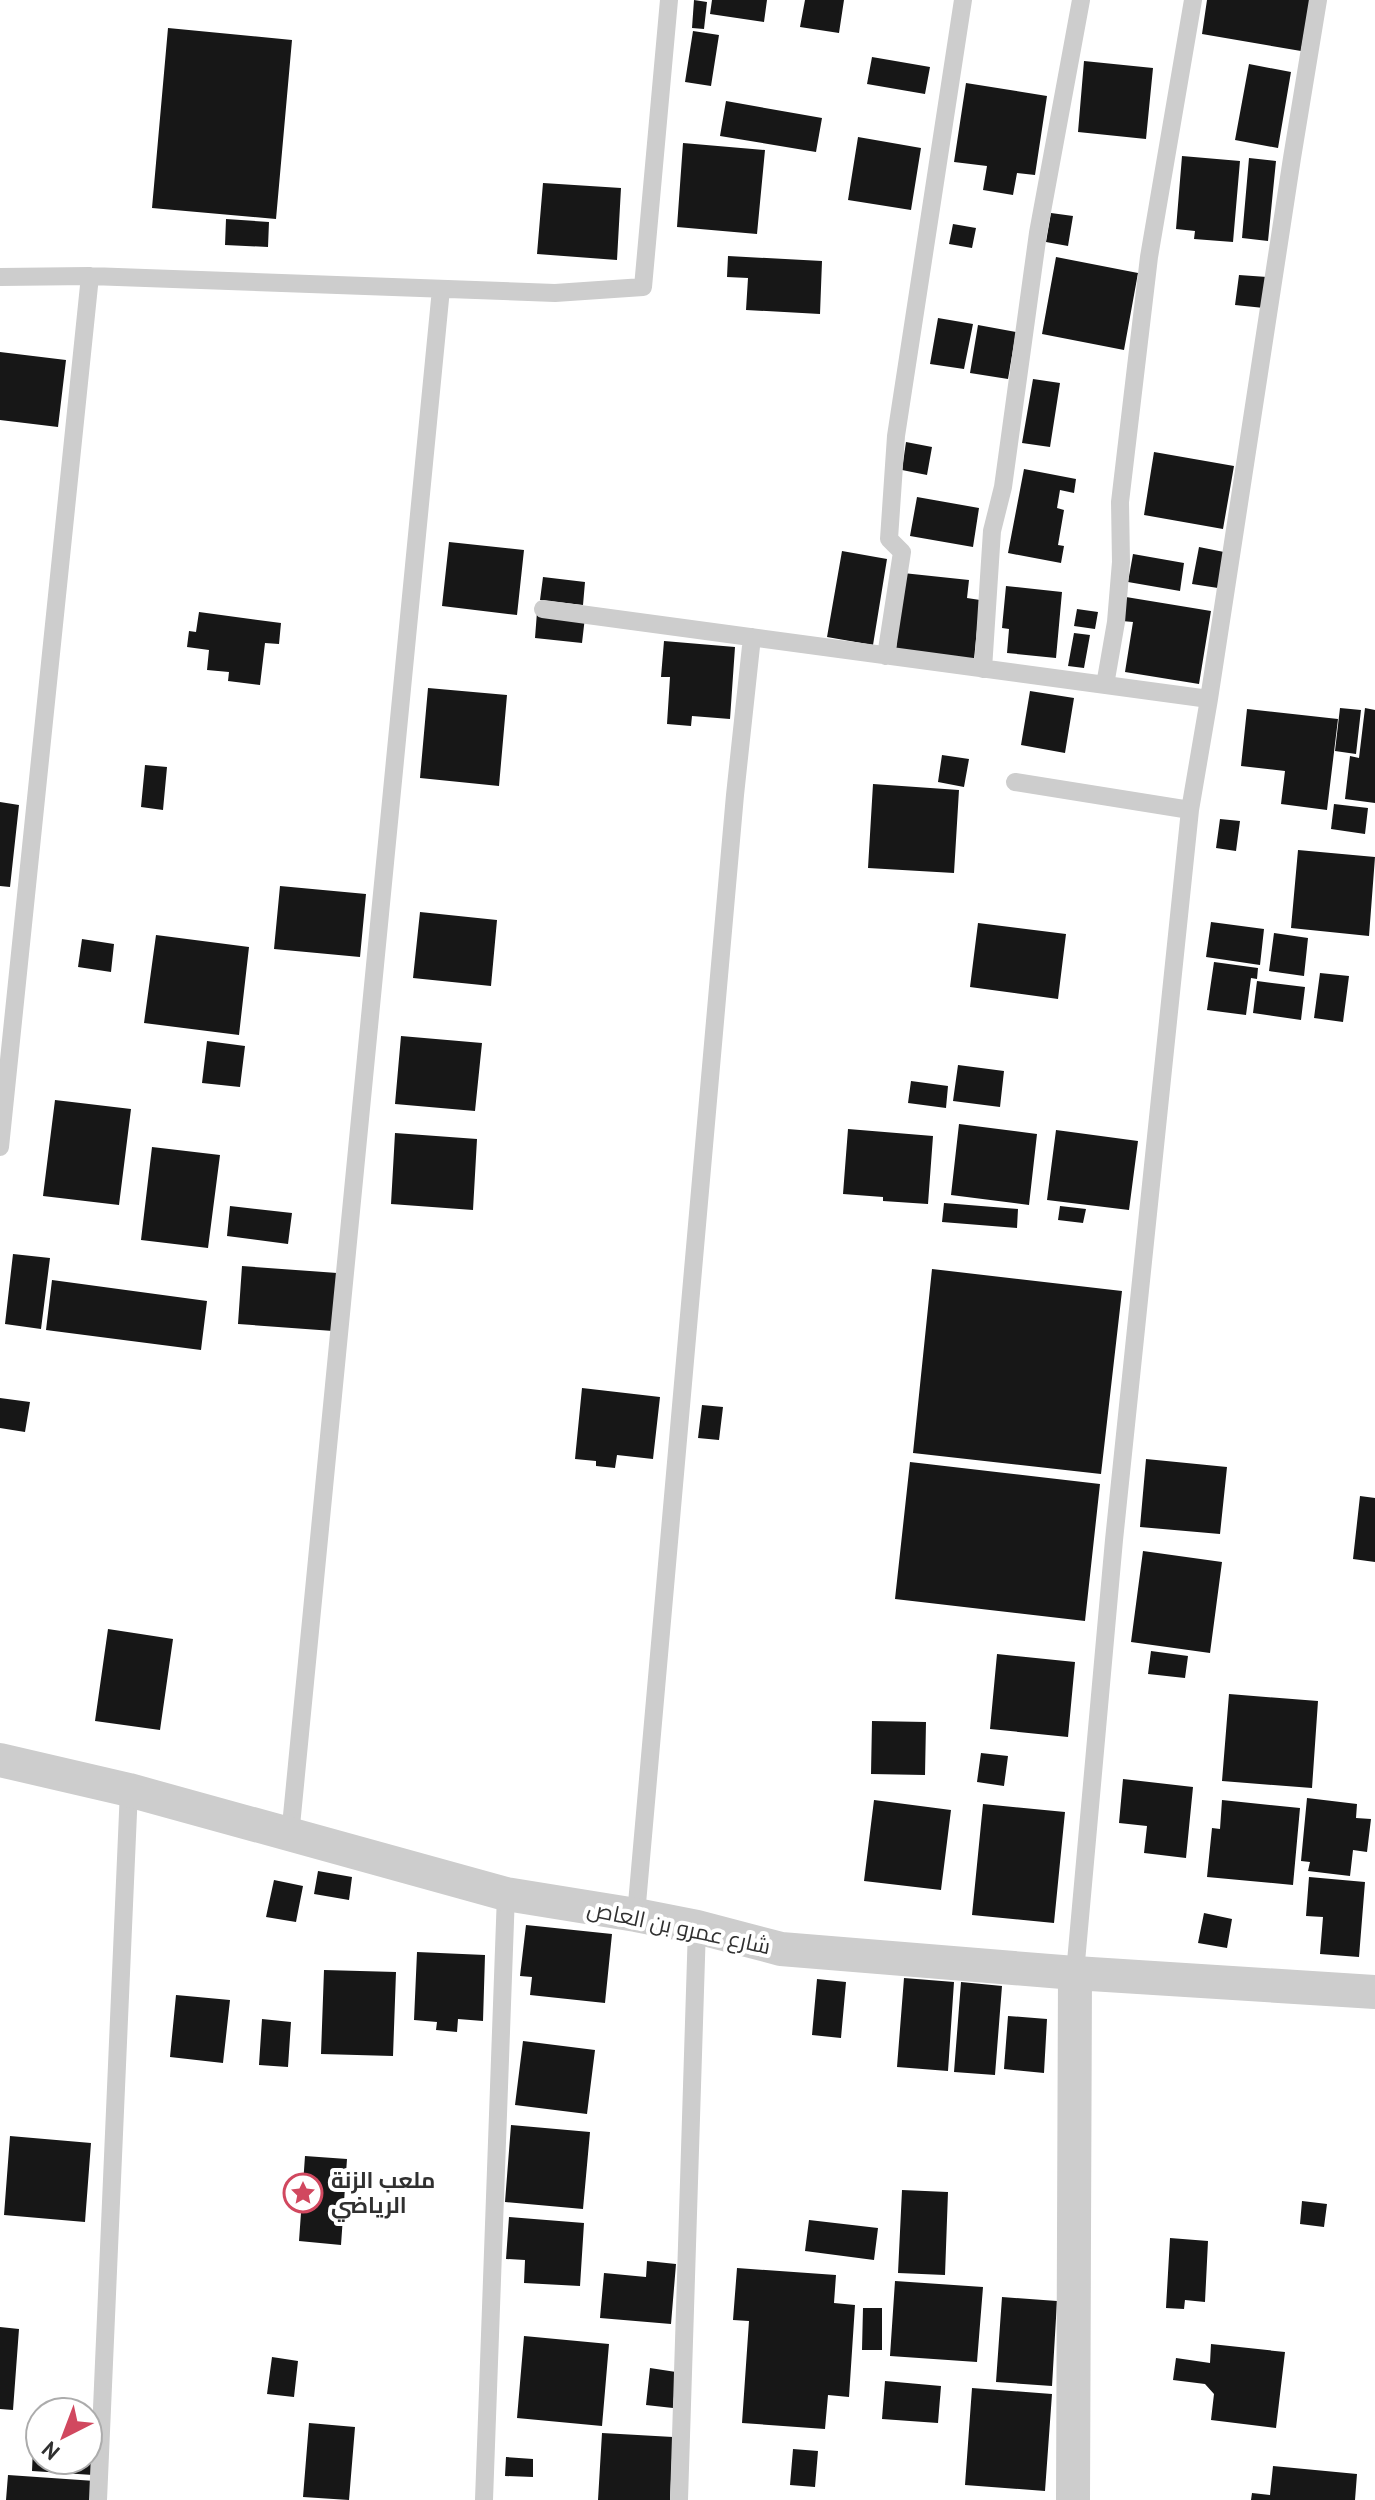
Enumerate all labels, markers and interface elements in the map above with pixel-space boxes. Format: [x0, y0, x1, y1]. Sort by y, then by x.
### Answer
street label: شارع عمرو بن العاص [585, 1894, 773, 1961]
place label: ملعب الزنة الرياضي [331, 2166, 435, 2222]
place icon: ملعب الزنة الرياضي [282, 2172, 324, 2214]
north arrow [24, 2396, 104, 2476]
text: N [36, 2436, 65, 2466]

